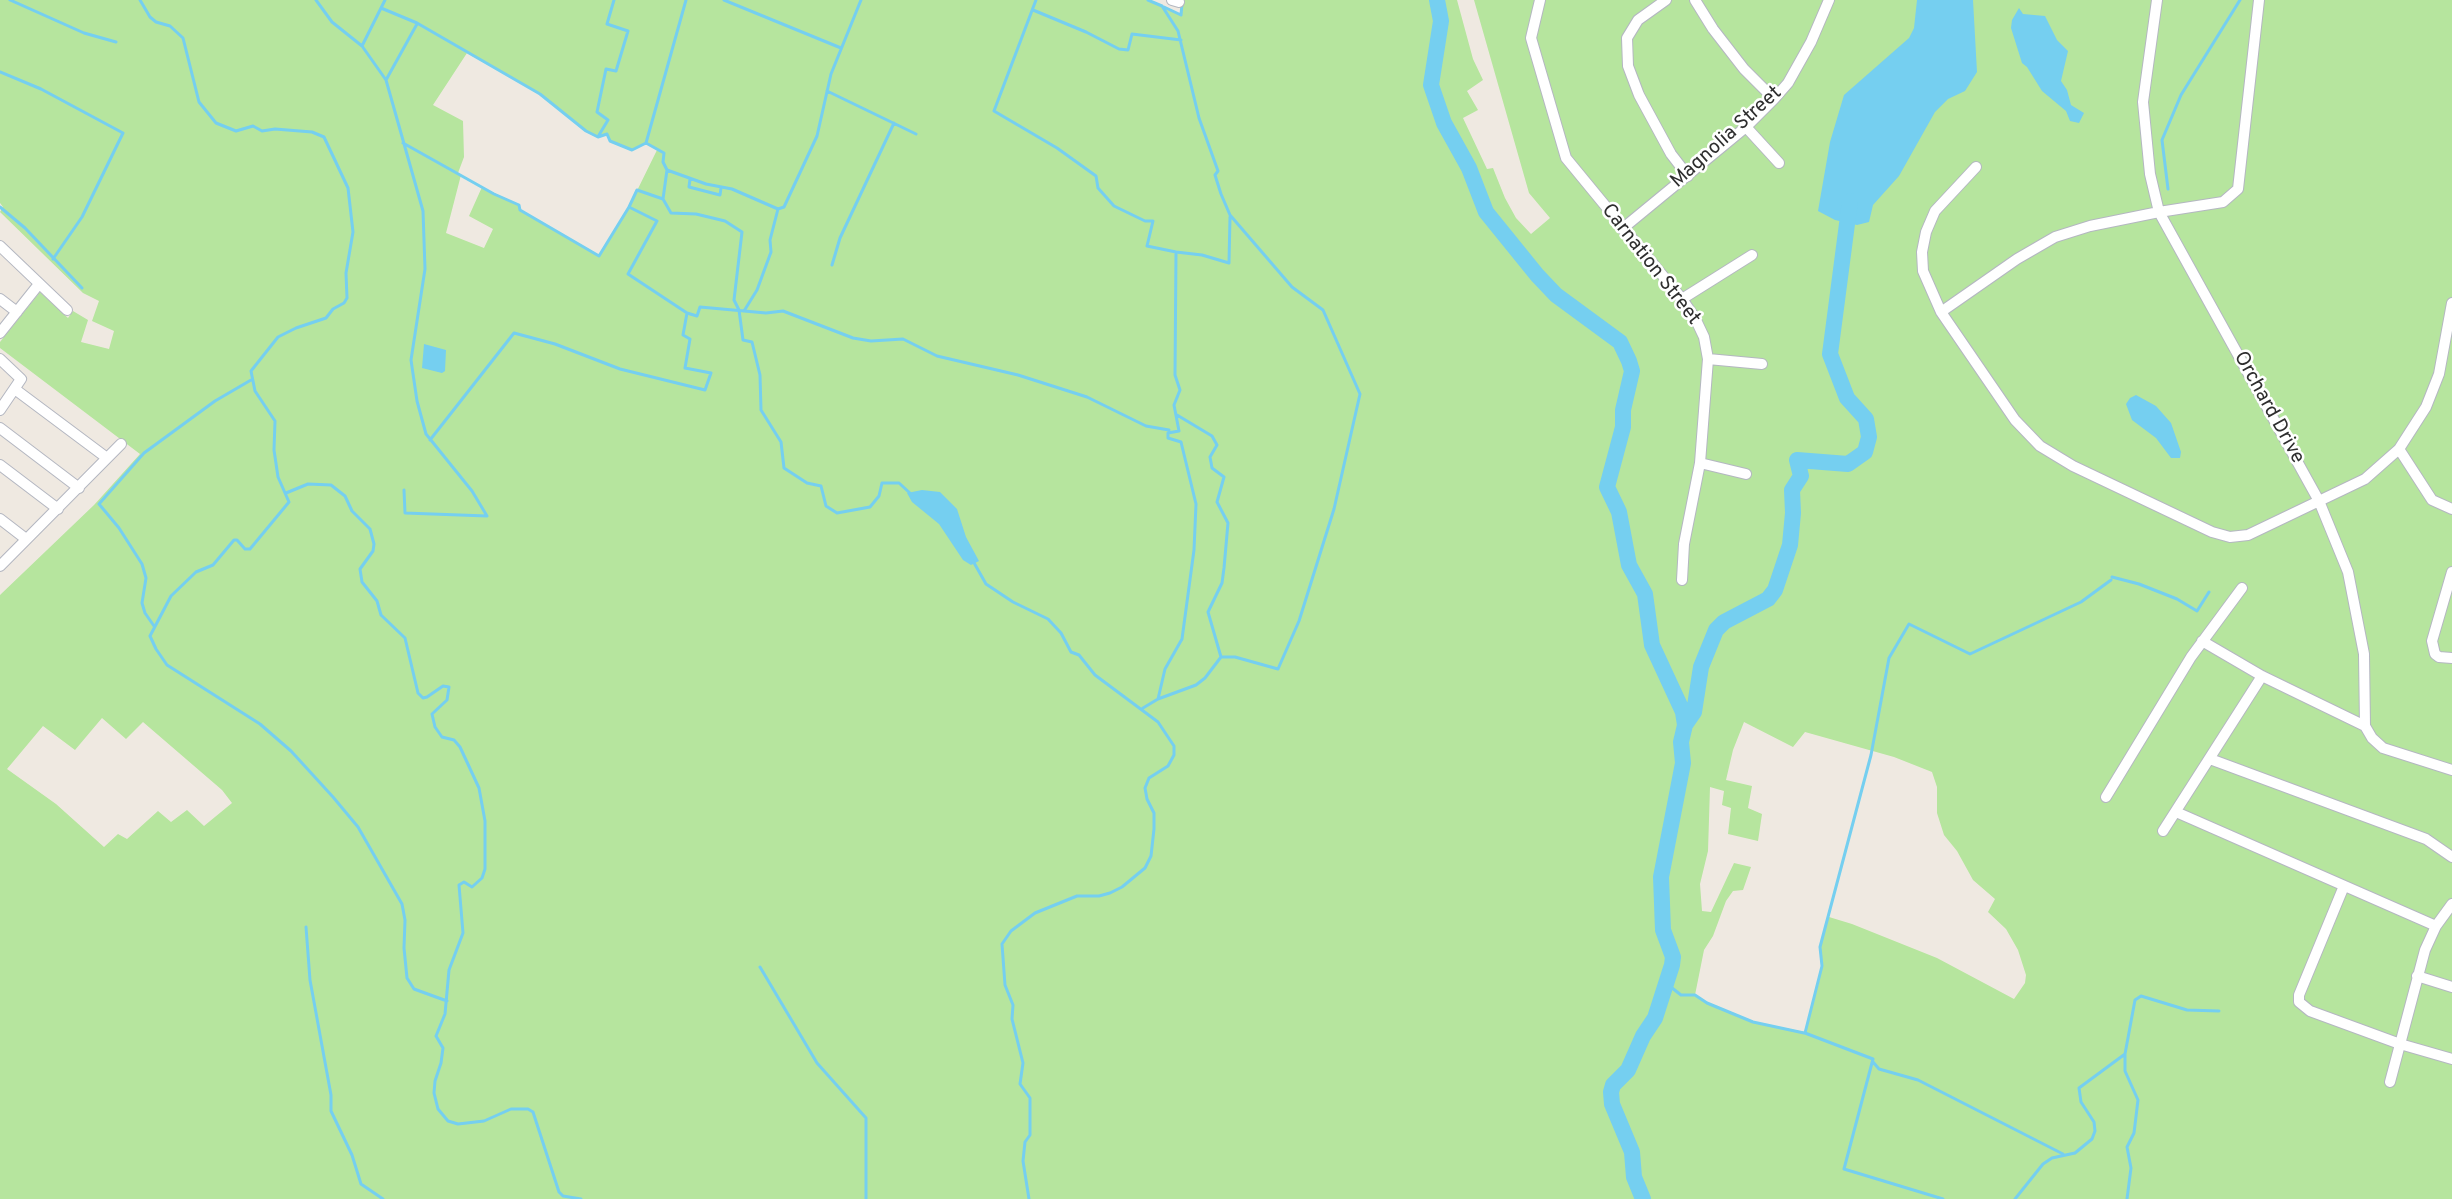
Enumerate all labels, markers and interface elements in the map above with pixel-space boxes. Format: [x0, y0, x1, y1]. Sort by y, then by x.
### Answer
street label: Magnolia Street [1667, 82, 1787, 194]
street label: Carnation Street [1595, 200, 1705, 330]
street label: Orchard Drive [2227, 348, 2309, 468]

